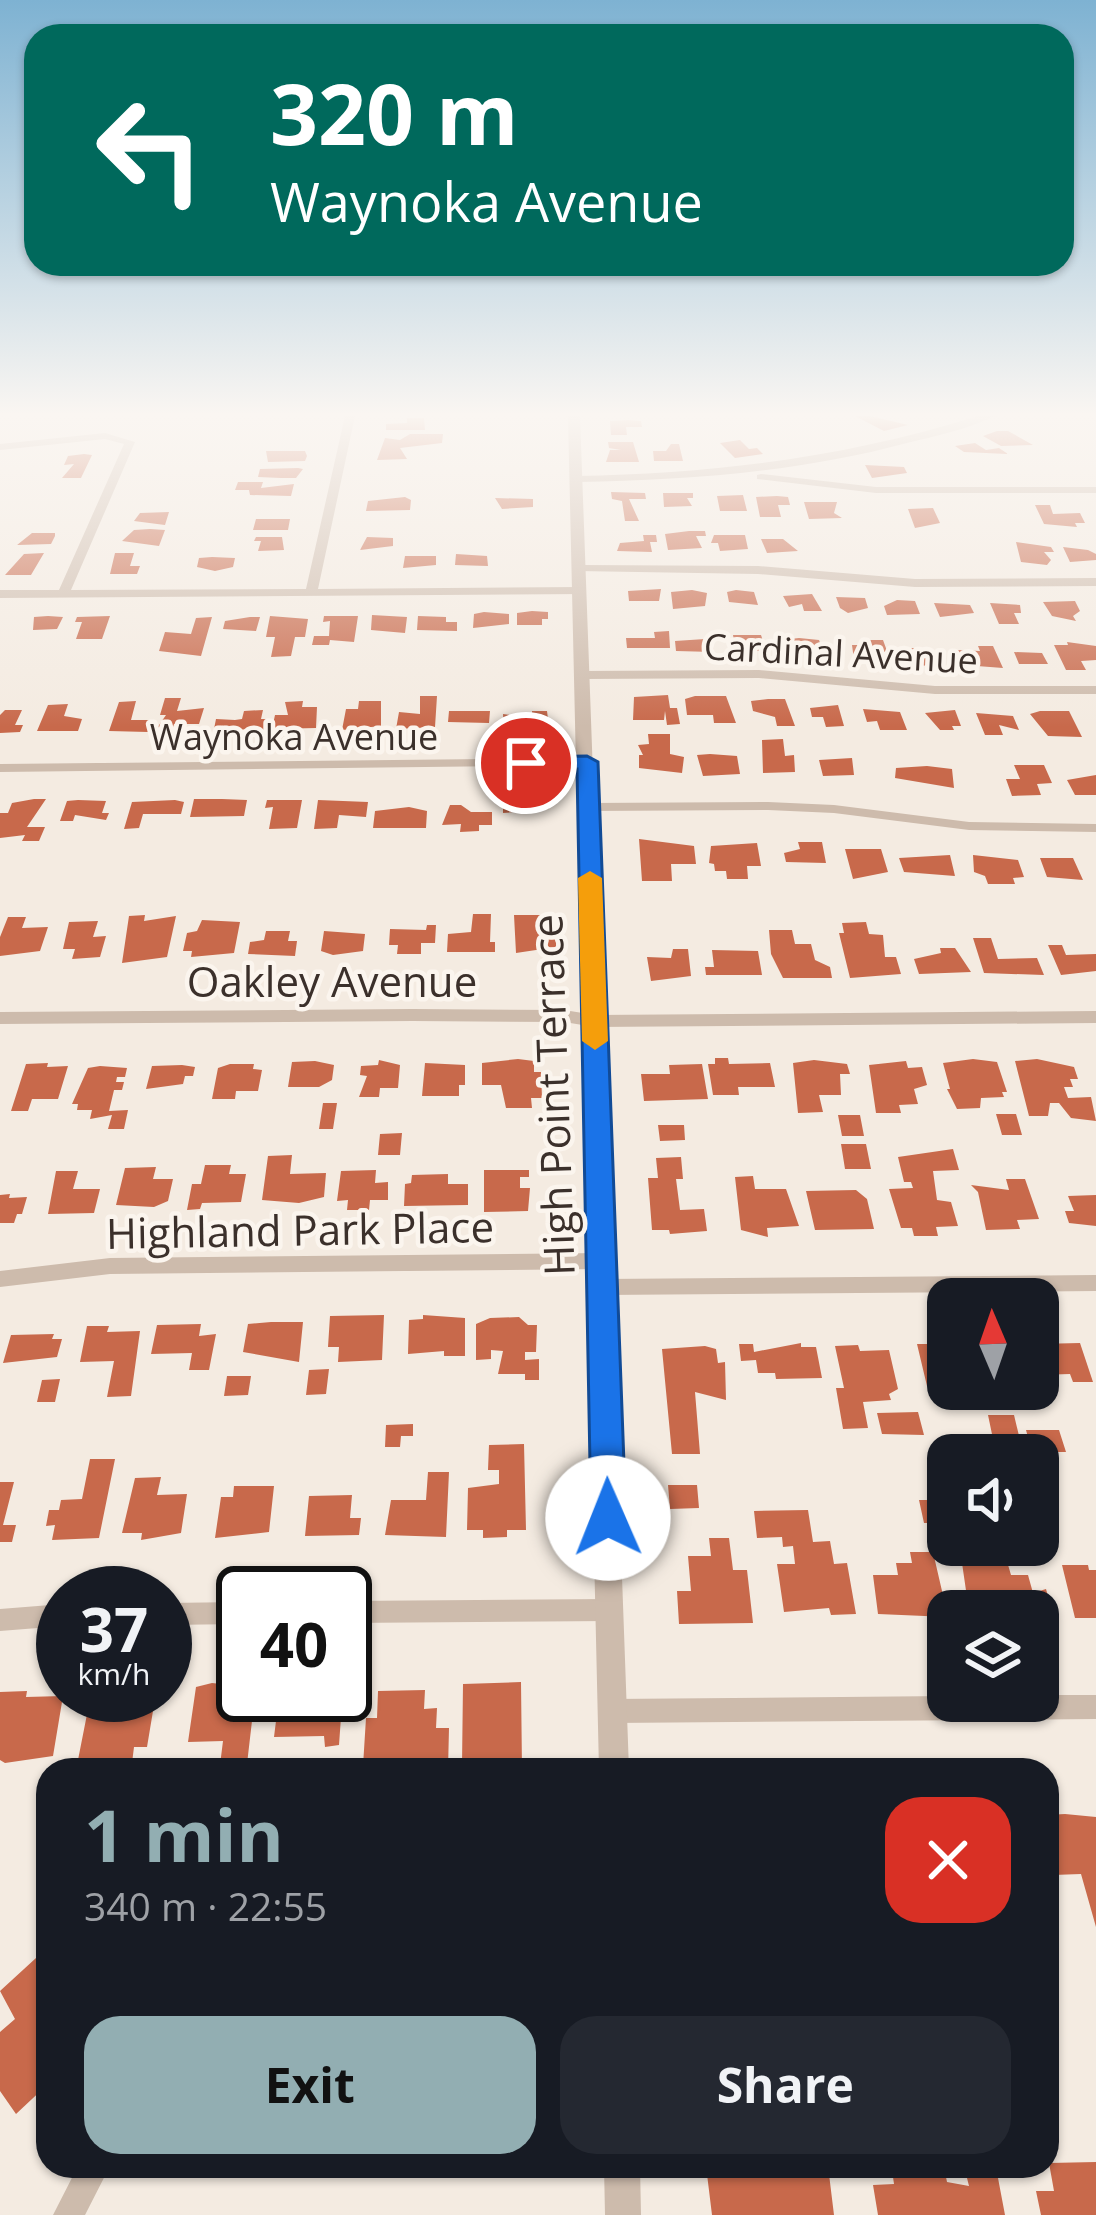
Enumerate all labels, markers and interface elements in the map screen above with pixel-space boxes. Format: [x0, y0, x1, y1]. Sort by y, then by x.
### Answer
text: 320 m [270, 55, 518, 170]
icon: left [72, 72, 228, 228]
text: Waynoka Avenue [270, 164, 703, 238]
street label: Cardinal Avenue [703, 621, 979, 685]
street label: Waynoka Avenue [150, 712, 438, 761]
pin [475, 712, 577, 814]
icon: arrive [493, 730, 559, 796]
street label: High Point Terrace [517, 913, 587, 1277]
street label: Oakley Avenue [187, 952, 477, 1009]
street label: Highland Park Place [105, 1197, 495, 1261]
north arrow [927, 1278, 1059, 1410]
map controls [927, 1278, 1059, 1722]
button: sound [927, 1434, 1059, 1566]
position arrow [545, 1455, 671, 1581]
speed limit sign: 40 [216, 1566, 372, 1722]
text: 37 [80, 1588, 148, 1670]
button: layers [927, 1590, 1059, 1722]
text: km/h [78, 1653, 150, 1694]
text: 1 min [84, 1785, 284, 1883]
button: close [885, 1797, 1011, 1923]
text: 340 m · 22:55 [84, 1879, 327, 1932]
button: Exit [84, 2016, 536, 2154]
button: Share [560, 2016, 1011, 2154]

